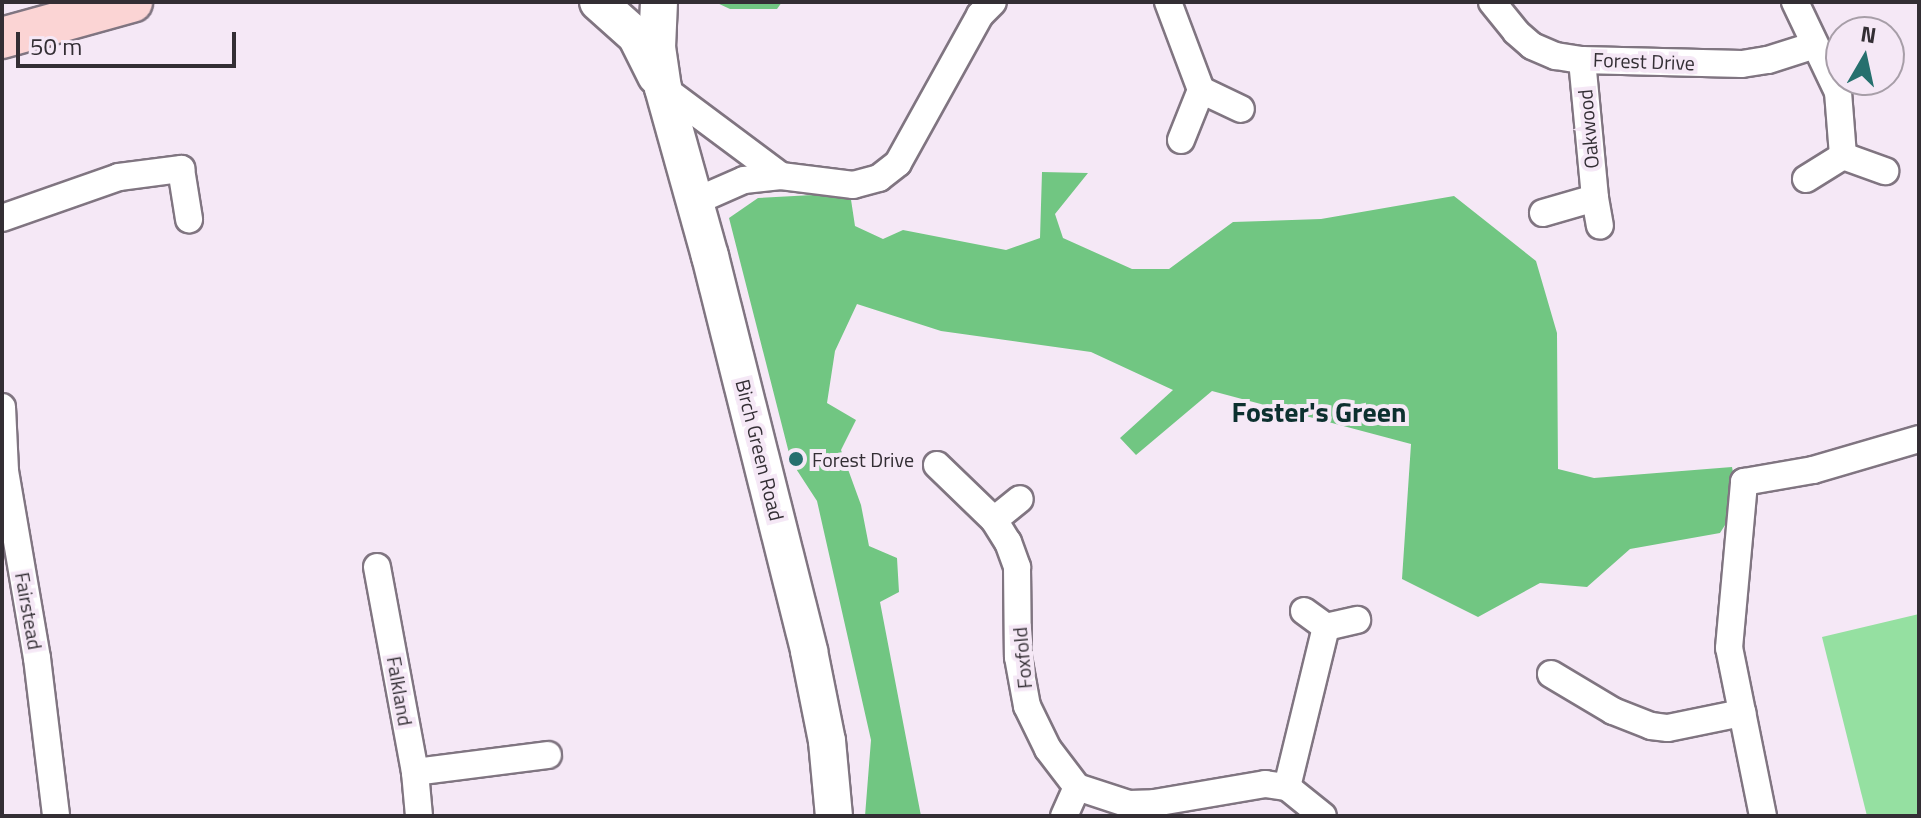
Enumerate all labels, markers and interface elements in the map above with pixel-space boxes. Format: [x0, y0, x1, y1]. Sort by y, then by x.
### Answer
scale bar [20, 16, 240, 66]
north arrow [1825, 16, 1905, 96]
text: N [1858, 16, 1879, 52]
text: 50 m [30, 28, 82, 64]
street label: Forest Drive [1593, 47, 1695, 75]
street label: Oakwood [1573, 88, 1603, 170]
street label: Birch Green Road [731, 377, 789, 523]
district label: Foster's Green [1231, 395, 1407, 429]
place label: Forest Drive [812, 447, 914, 471]
marker: Forest Drive [787, 450, 805, 468]
street label: Fairstead [10, 570, 48, 652]
street label: Foxfold [1007, 626, 1037, 690]
street label: Falkland [382, 654, 418, 728]

